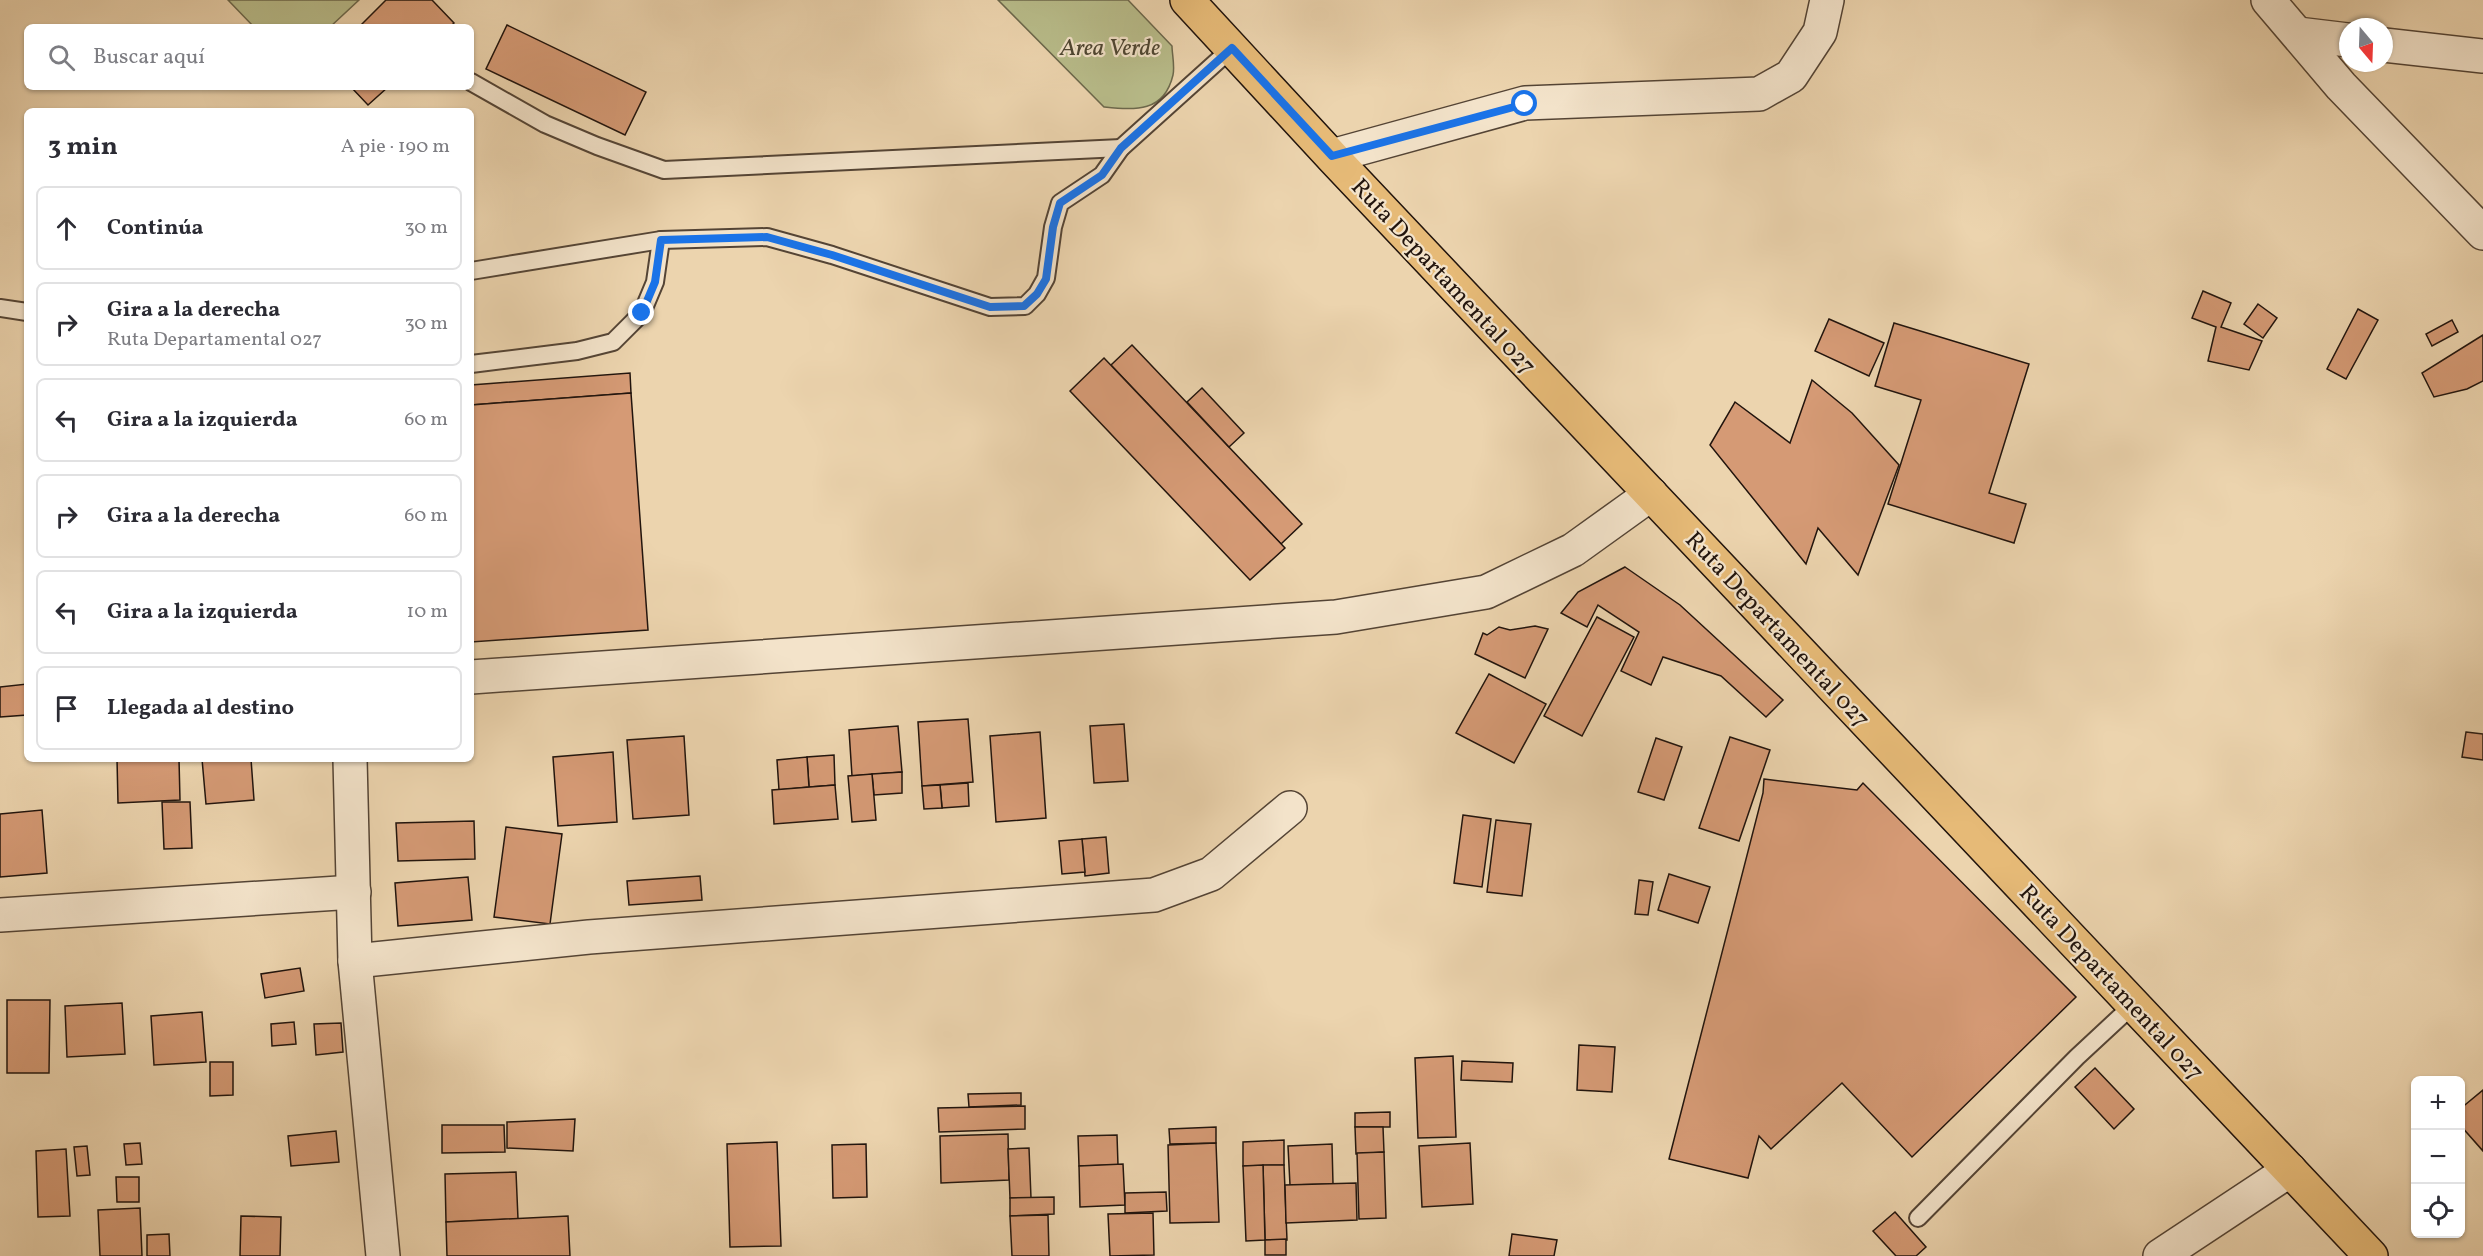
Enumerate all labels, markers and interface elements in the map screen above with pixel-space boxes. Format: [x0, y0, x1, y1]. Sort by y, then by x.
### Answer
north arrow [2339, 18, 2393, 72]
search box [24, 24, 474, 90]
park label: Area Verde [1059, 32, 1160, 66]
icon: search [45, 41, 78, 74]
text: Buscar aquí [93, 42, 205, 73]
route start [1511, 90, 1537, 116]
text: 3 min [48, 129, 118, 165]
text: A pie · 190 m [341, 133, 450, 161]
street label: Ruta Departamental 027 [1342, 171, 1543, 383]
icon: ahead [50, 212, 83, 245]
text: Continúa [107, 213, 204, 244]
text: 30 m [404, 214, 448, 242]
text: Gira a la derecha [107, 295, 280, 326]
route end [628, 299, 654, 325]
icon: right [50, 308, 83, 341]
text: 30 m [404, 310, 448, 338]
text: Ruta Departamental 027 [107, 326, 322, 354]
icon: left [50, 404, 83, 437]
text: Gira a la izquierda [107, 405, 298, 436]
text: 60 m [404, 406, 448, 434]
icon: right [50, 500, 83, 533]
text: Gira a la derecha [107, 501, 280, 532]
text: 60 m [404, 502, 448, 530]
street label: Ruta Departamental 027 [1676, 524, 1877, 736]
icon: left [50, 596, 83, 629]
text: Gira a la izquierda [107, 597, 298, 628]
text: 10 m [407, 598, 448, 626]
icon: arrive [50, 692, 83, 725]
text: Llegada al destino [107, 693, 294, 724]
street label: Ruta Departamental 027 [2010, 877, 2211, 1089]
map controls [2411, 1076, 2465, 1238]
button: + [2411, 1076, 2465, 1130]
button: − [2411, 1130, 2465, 1184]
button: locate [2411, 1184, 2465, 1238]

